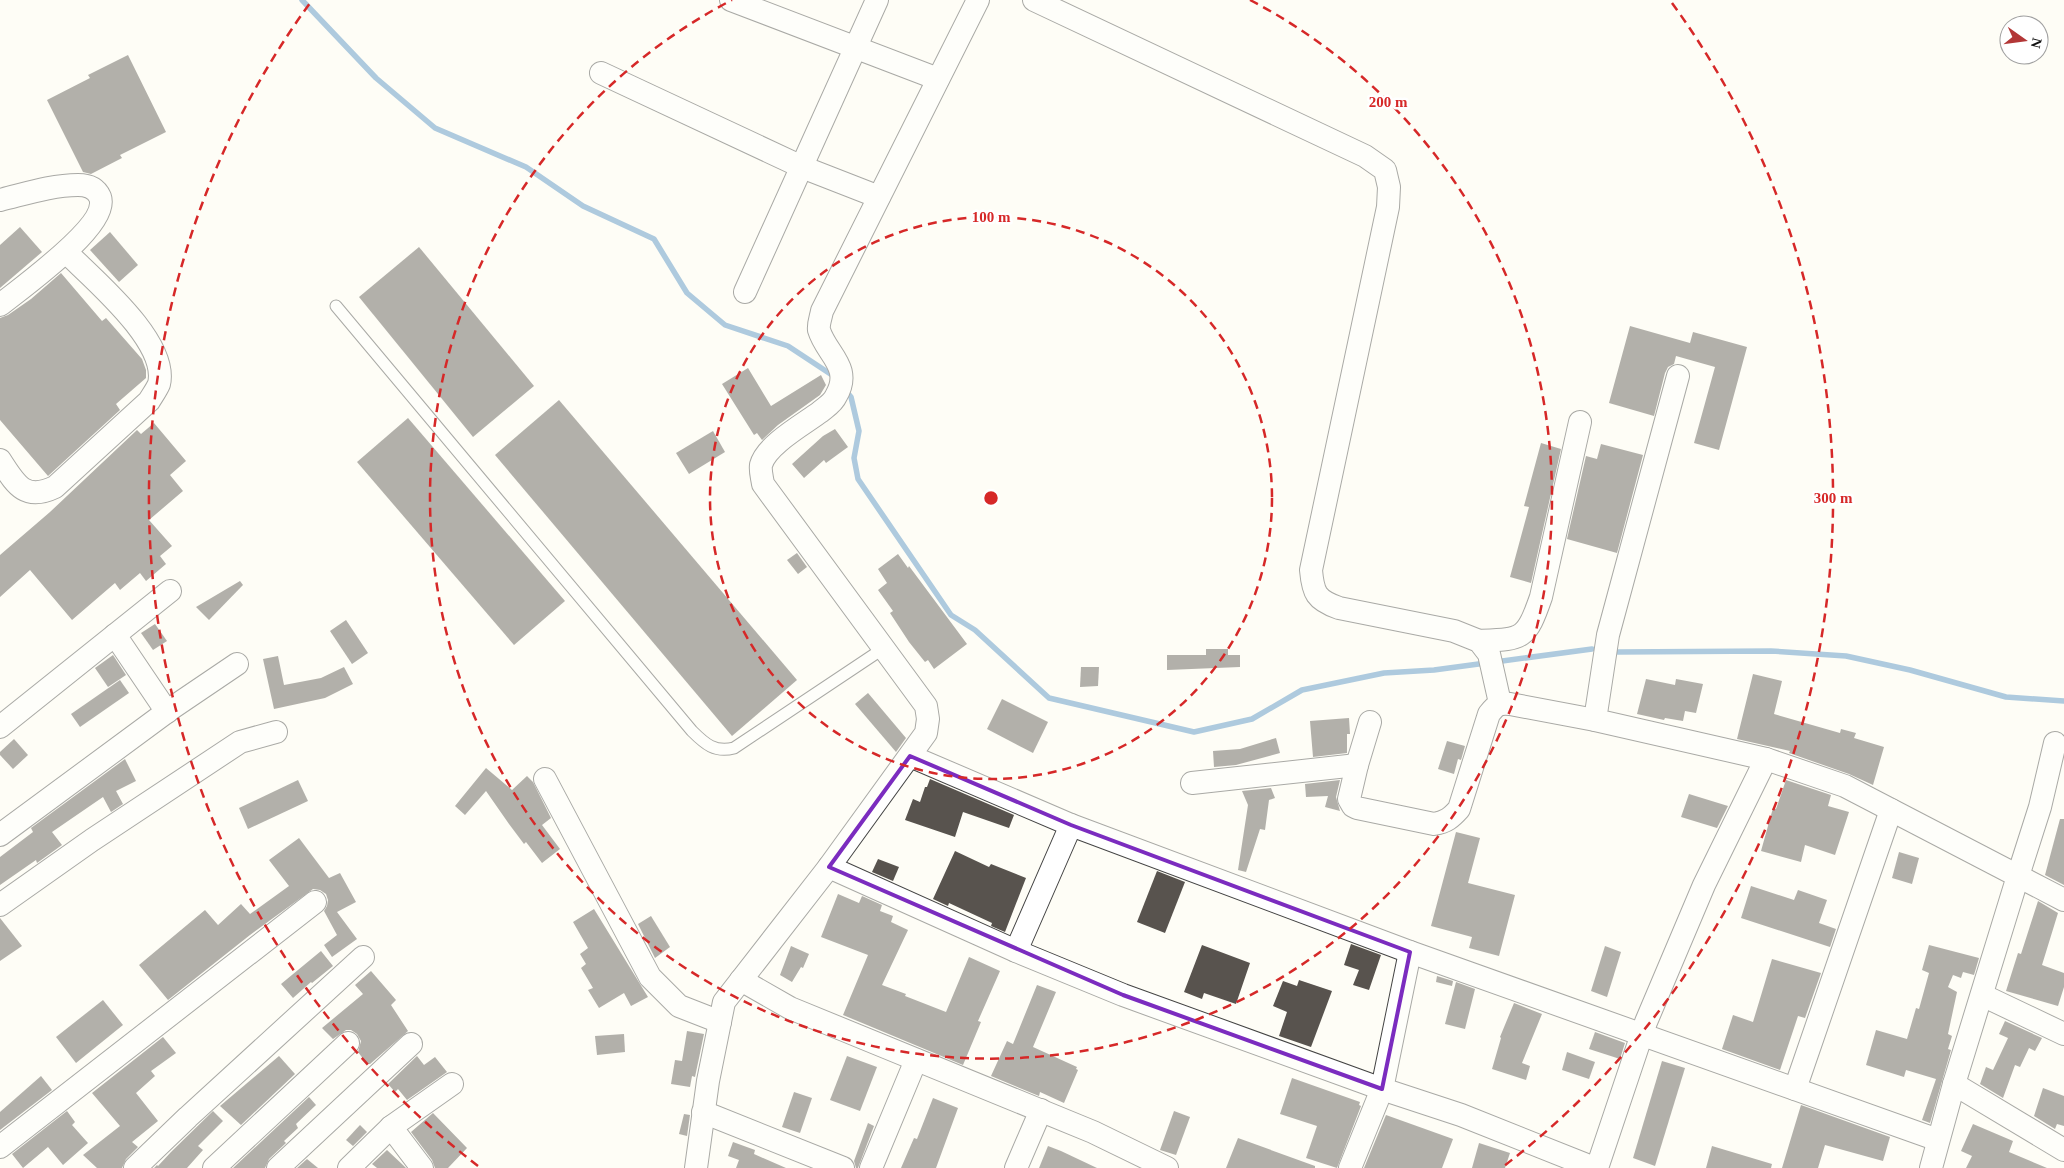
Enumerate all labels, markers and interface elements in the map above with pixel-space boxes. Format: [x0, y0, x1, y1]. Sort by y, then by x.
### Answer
north arrow [1999, 15, 2049, 65]
text: N [2028, 36, 2045, 50]
text: 200 m [1369, 94, 1408, 110]
text: 100 m [972, 209, 1011, 225]
centre of rings [982, 489, 1000, 507]
text: 300 m [1814, 490, 1853, 506]

